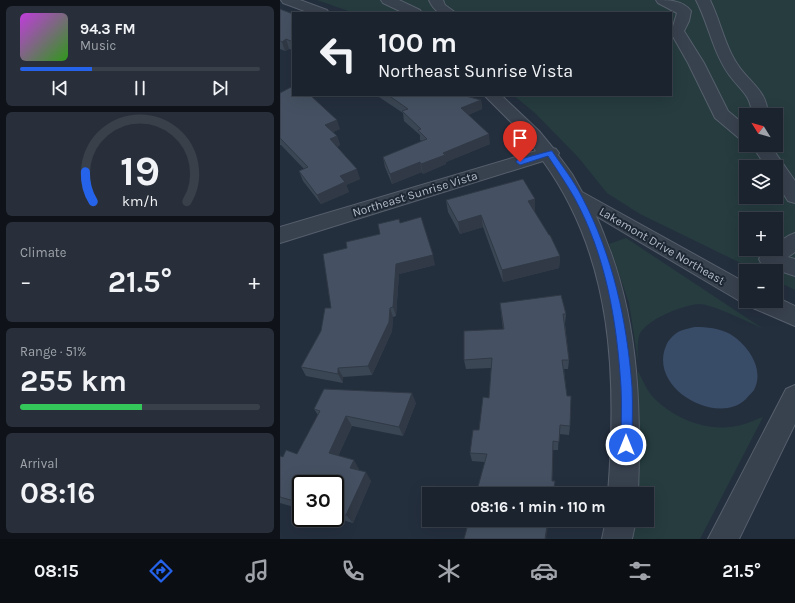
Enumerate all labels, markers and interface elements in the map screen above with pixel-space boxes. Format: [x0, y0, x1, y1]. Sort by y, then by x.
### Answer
text: 94.3 FM [80, 20, 136, 38]
text: 100 m [378, 26, 457, 59]
icon: left [312, 28, 364, 80]
text: Music [80, 38, 116, 53]
text: Northeast Sunrise Vista [378, 60, 573, 82]
icon: previous [49, 77, 71, 99]
icon: pause [129, 77, 151, 99]
icon: next [209, 77, 231, 99]
north arrow [739, 108, 783, 152]
map controls [739, 108, 783, 308]
pin [503, 121, 537, 162]
icon: arrive [509, 127, 531, 149]
text: 19 [120, 147, 160, 195]
button: layers [739, 160, 783, 204]
street label: Northeast Sunrise Vista [351, 168, 479, 220]
text: km/h [122, 192, 158, 209]
street label: Lakemont Drive Northeast [597, 204, 728, 288]
button: + [739, 212, 783, 256]
text: Climate [20, 245, 66, 260]
text: 21.5° [108, 264, 172, 300]
button: − [739, 264, 783, 308]
text: − [20, 269, 32, 295]
text: + [248, 269, 260, 295]
text: Range · 51% [20, 344, 87, 359]
text: 255 km [20, 363, 127, 399]
position arrow [605, 424, 647, 466]
text: Arrival [20, 456, 58, 471]
text: 08:16 [20, 475, 95, 511]
speed limit sign: 30 [292, 475, 344, 527]
text: 08:16 · 1 min · 110 m [470, 498, 606, 516]
icon: directions [147, 557, 175, 585]
icon: music [243, 557, 271, 585]
icon: phone [339, 557, 367, 585]
icon: climate [435, 557, 463, 585]
icon: car [530, 557, 558, 585]
icon: filters [626, 557, 654, 585]
text: 08:15 [34, 560, 79, 582]
text: 21.5° [722, 560, 761, 582]

